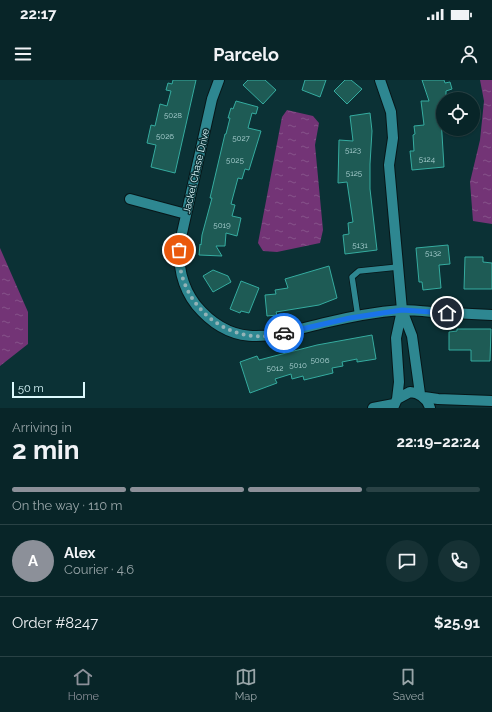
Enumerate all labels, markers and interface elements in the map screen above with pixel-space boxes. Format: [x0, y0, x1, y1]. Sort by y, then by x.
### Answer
text: 22:17 [20, 5, 56, 23]
icon: menu [12, 43, 34, 65]
icon: person [458, 43, 480, 65]
text: Parcelo [213, 44, 279, 65]
map controls [436, 92, 480, 136]
button: locate [436, 92, 480, 136]
house number: 5028 [164, 110, 182, 120]
street label: Jackel Chase Drive [181, 127, 211, 215]
house number: 5026 [156, 131, 174, 141]
house number: 5027 [232, 133, 251, 143]
house number: 5123 [345, 145, 361, 155]
house number: 5124 [419, 154, 436, 164]
house number: 5025 [226, 155, 245, 165]
house number: 5125 [346, 168, 363, 178]
house number: 5019 [213, 220, 231, 230]
pin [162, 233, 196, 267]
icon: bag [168, 239, 190, 261]
house number: 5131 [352, 240, 368, 250]
house number: 5132 [425, 248, 441, 258]
pin [430, 296, 464, 330]
icon: home [436, 302, 458, 324]
courier [264, 313, 304, 353]
icon: car [273, 322, 295, 344]
house number: 5006 [311, 355, 330, 365]
house number: 5010 [289, 360, 307, 370]
house number: 5012 [267, 363, 283, 373]
scale bar [12, 380, 85, 399]
text: 50 m [18, 382, 44, 395]
text: Arriving in [12, 420, 72, 435]
text: 22:19–22:24 [396, 433, 480, 451]
text: 2 min [12, 435, 79, 465]
text: On the way · 110 m [12, 498, 123, 513]
button: chat [386, 540, 428, 582]
button: phone [438, 540, 480, 582]
text: Alex [64, 544, 95, 562]
text: A [28, 552, 38, 570]
text: Courier · 4.6 [64, 562, 134, 577]
text: Order #8247 [12, 614, 98, 632]
text: $25.91 [434, 614, 480, 632]
tab: Home [68, 666, 99, 703]
tab: Map [235, 666, 257, 703]
tab: Saved [393, 666, 424, 703]

